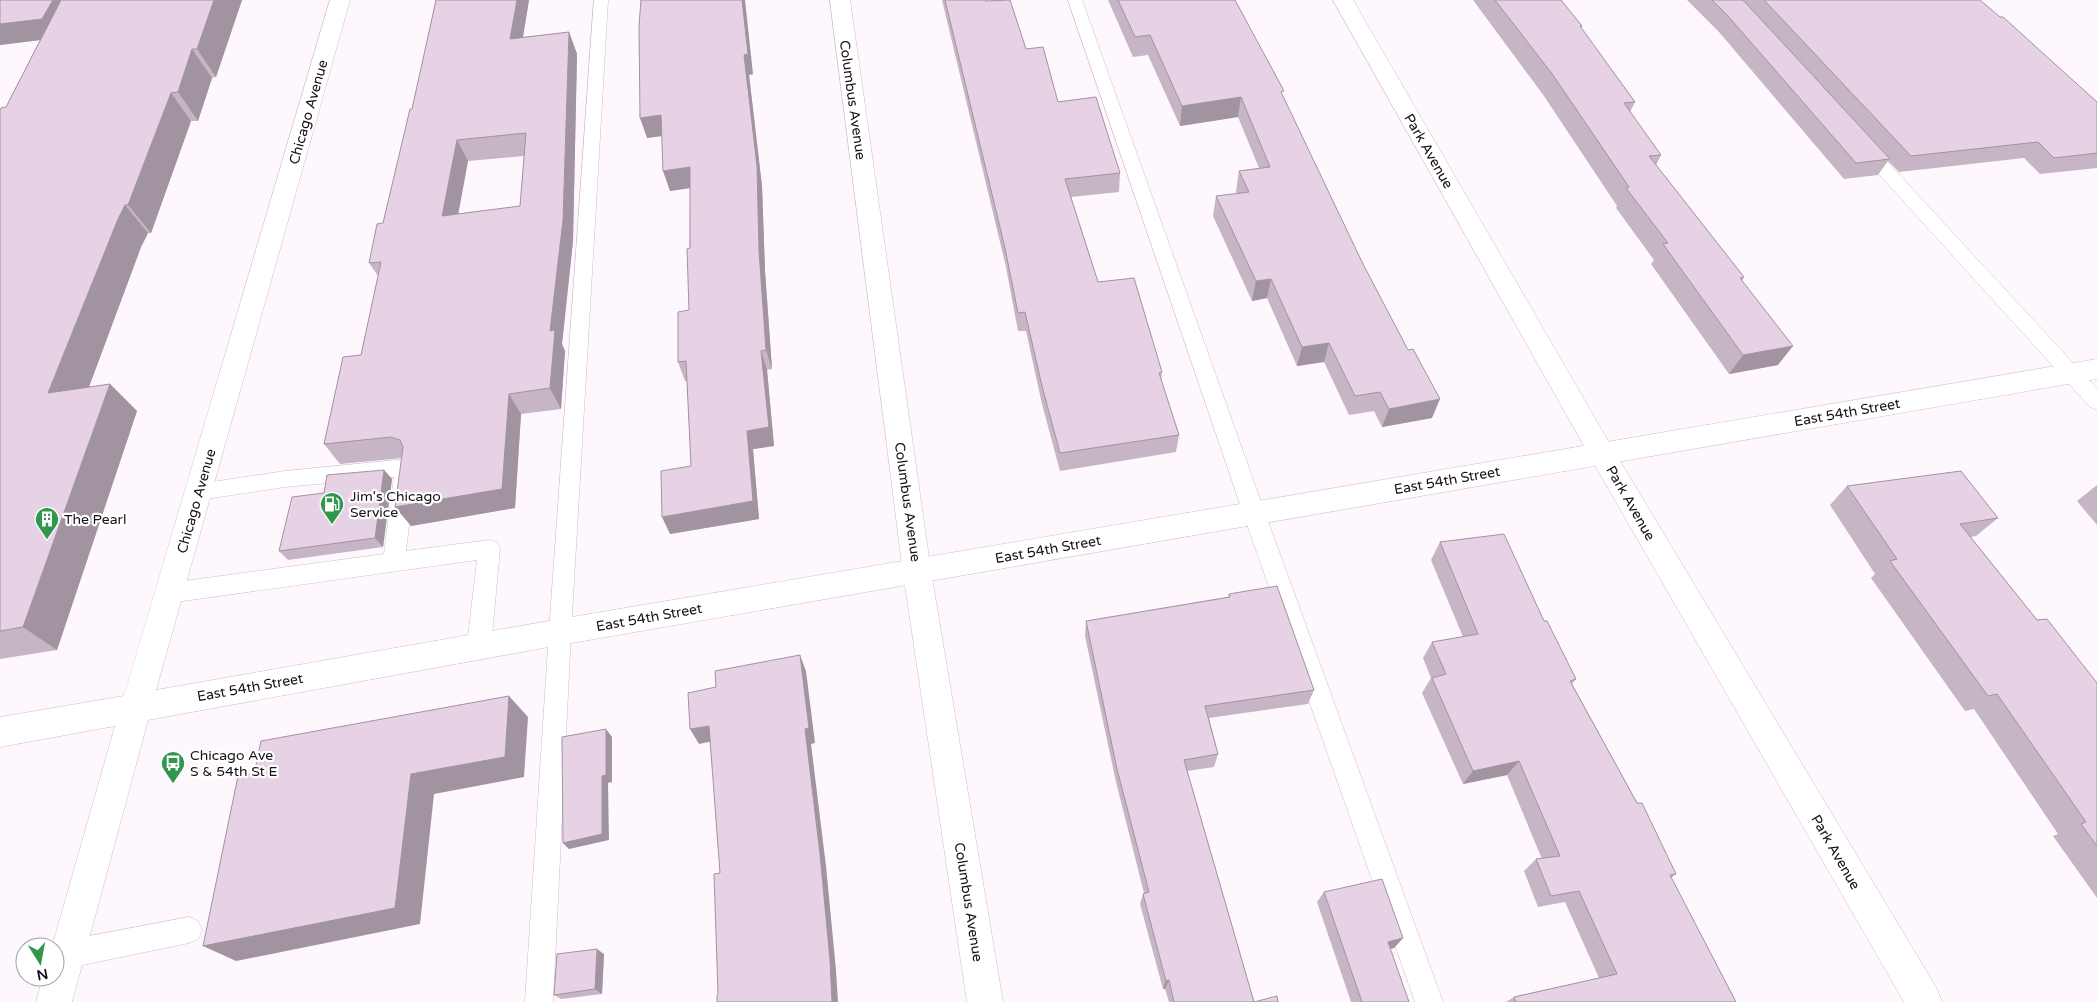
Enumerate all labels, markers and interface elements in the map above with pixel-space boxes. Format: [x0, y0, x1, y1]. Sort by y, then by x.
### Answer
street label: Columbus Avenue [836, 39, 869, 161]
street label: Chicago Avenue [285, 58, 332, 166]
street label: Park Avenue [1400, 111, 1457, 192]
street label: East 54th Street [1793, 395, 1902, 430]
street label: Columbus Avenue [891, 441, 924, 563]
street label: Chicago Avenue [173, 447, 220, 555]
street label: East 54th Street [1393, 463, 1502, 498]
street label: Park Avenue [1602, 463, 1659, 544]
place label: Jim's Chicago Service [350, 488, 441, 521]
fuel station icon: Jim's Chicago Service [319, 491, 345, 525]
building icon: The Pearl [34, 506, 60, 540]
place label: The Pearl [64, 511, 126, 528]
street label: East 54th Street [994, 532, 1103, 567]
street label: East 54th Street [595, 600, 704, 635]
street label: East 54th Street [196, 670, 305, 705]
place label: Chicago Ave S & 54th St E [190, 747, 278, 780]
bus stop icon: Chicago Ave S & 54th St E [160, 750, 186, 784]
street label: Park Avenue [1807, 812, 1864, 893]
street label: Columbus Avenue [951, 841, 986, 963]
north arrow [15, 937, 65, 987]
text: N [35, 965, 50, 984]

